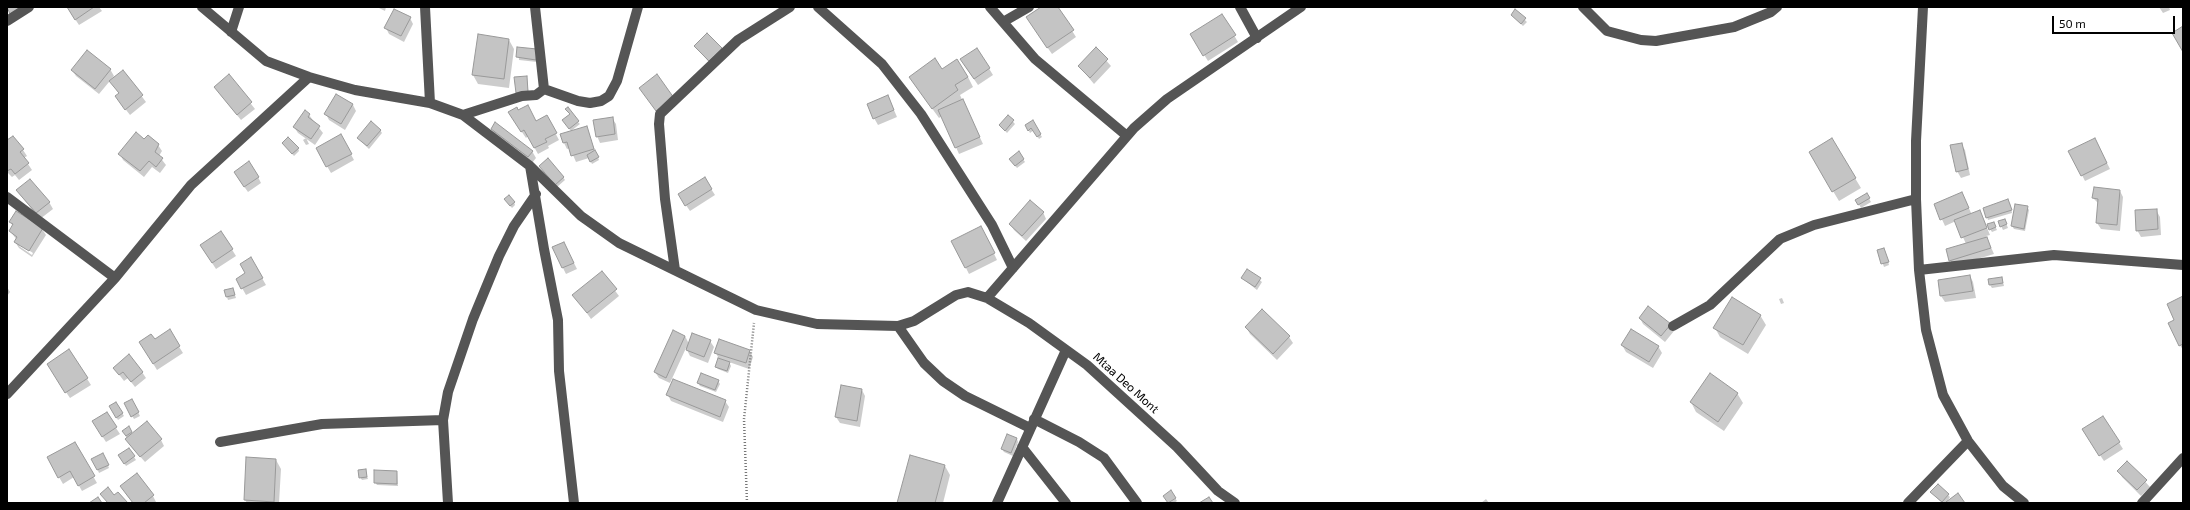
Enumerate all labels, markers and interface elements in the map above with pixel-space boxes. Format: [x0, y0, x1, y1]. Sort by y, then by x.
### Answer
scale bar [2054, 8, 2177, 34]
text: 50 m [2059, 16, 2086, 30]
street label: Mtaa Deo Mont [1090, 350, 1162, 416]

